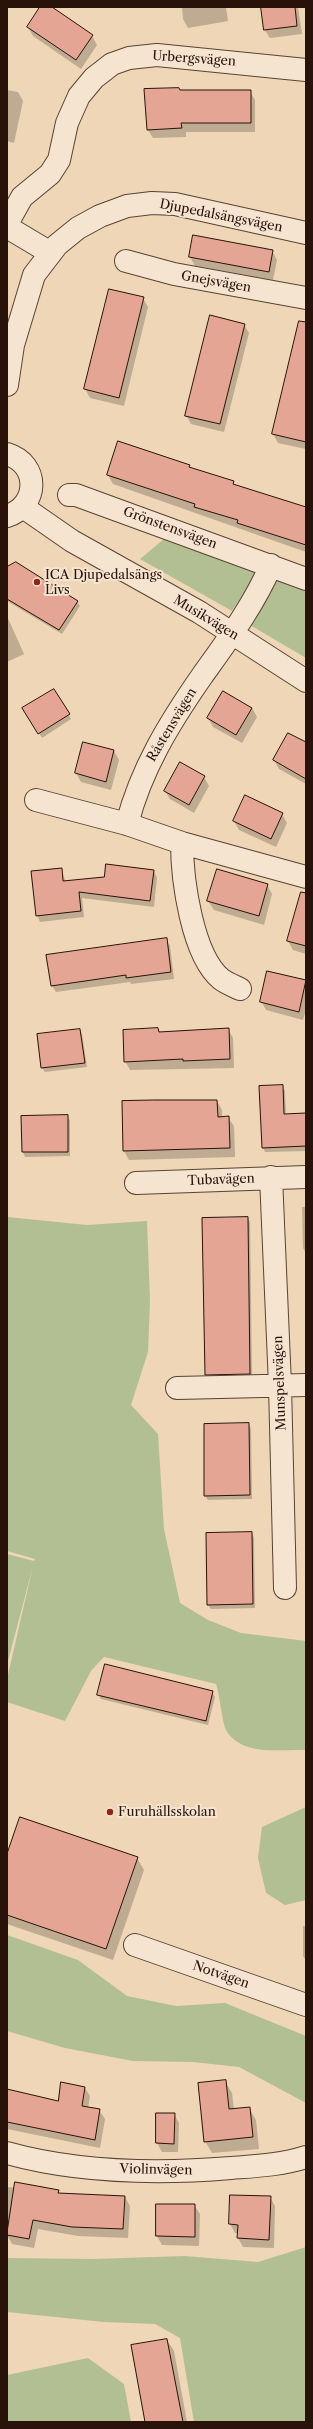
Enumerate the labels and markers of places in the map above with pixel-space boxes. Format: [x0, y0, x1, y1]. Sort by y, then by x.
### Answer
place label: ICA Djupedalsängs Livs [45, 567, 162, 598]
marker: ICA Djupedalsängs Livs [32, 577, 42, 587]
place label: Furuhällsskolan [118, 1804, 216, 1820]
marker: Furuhällsskolan [105, 1807, 115, 1817]

